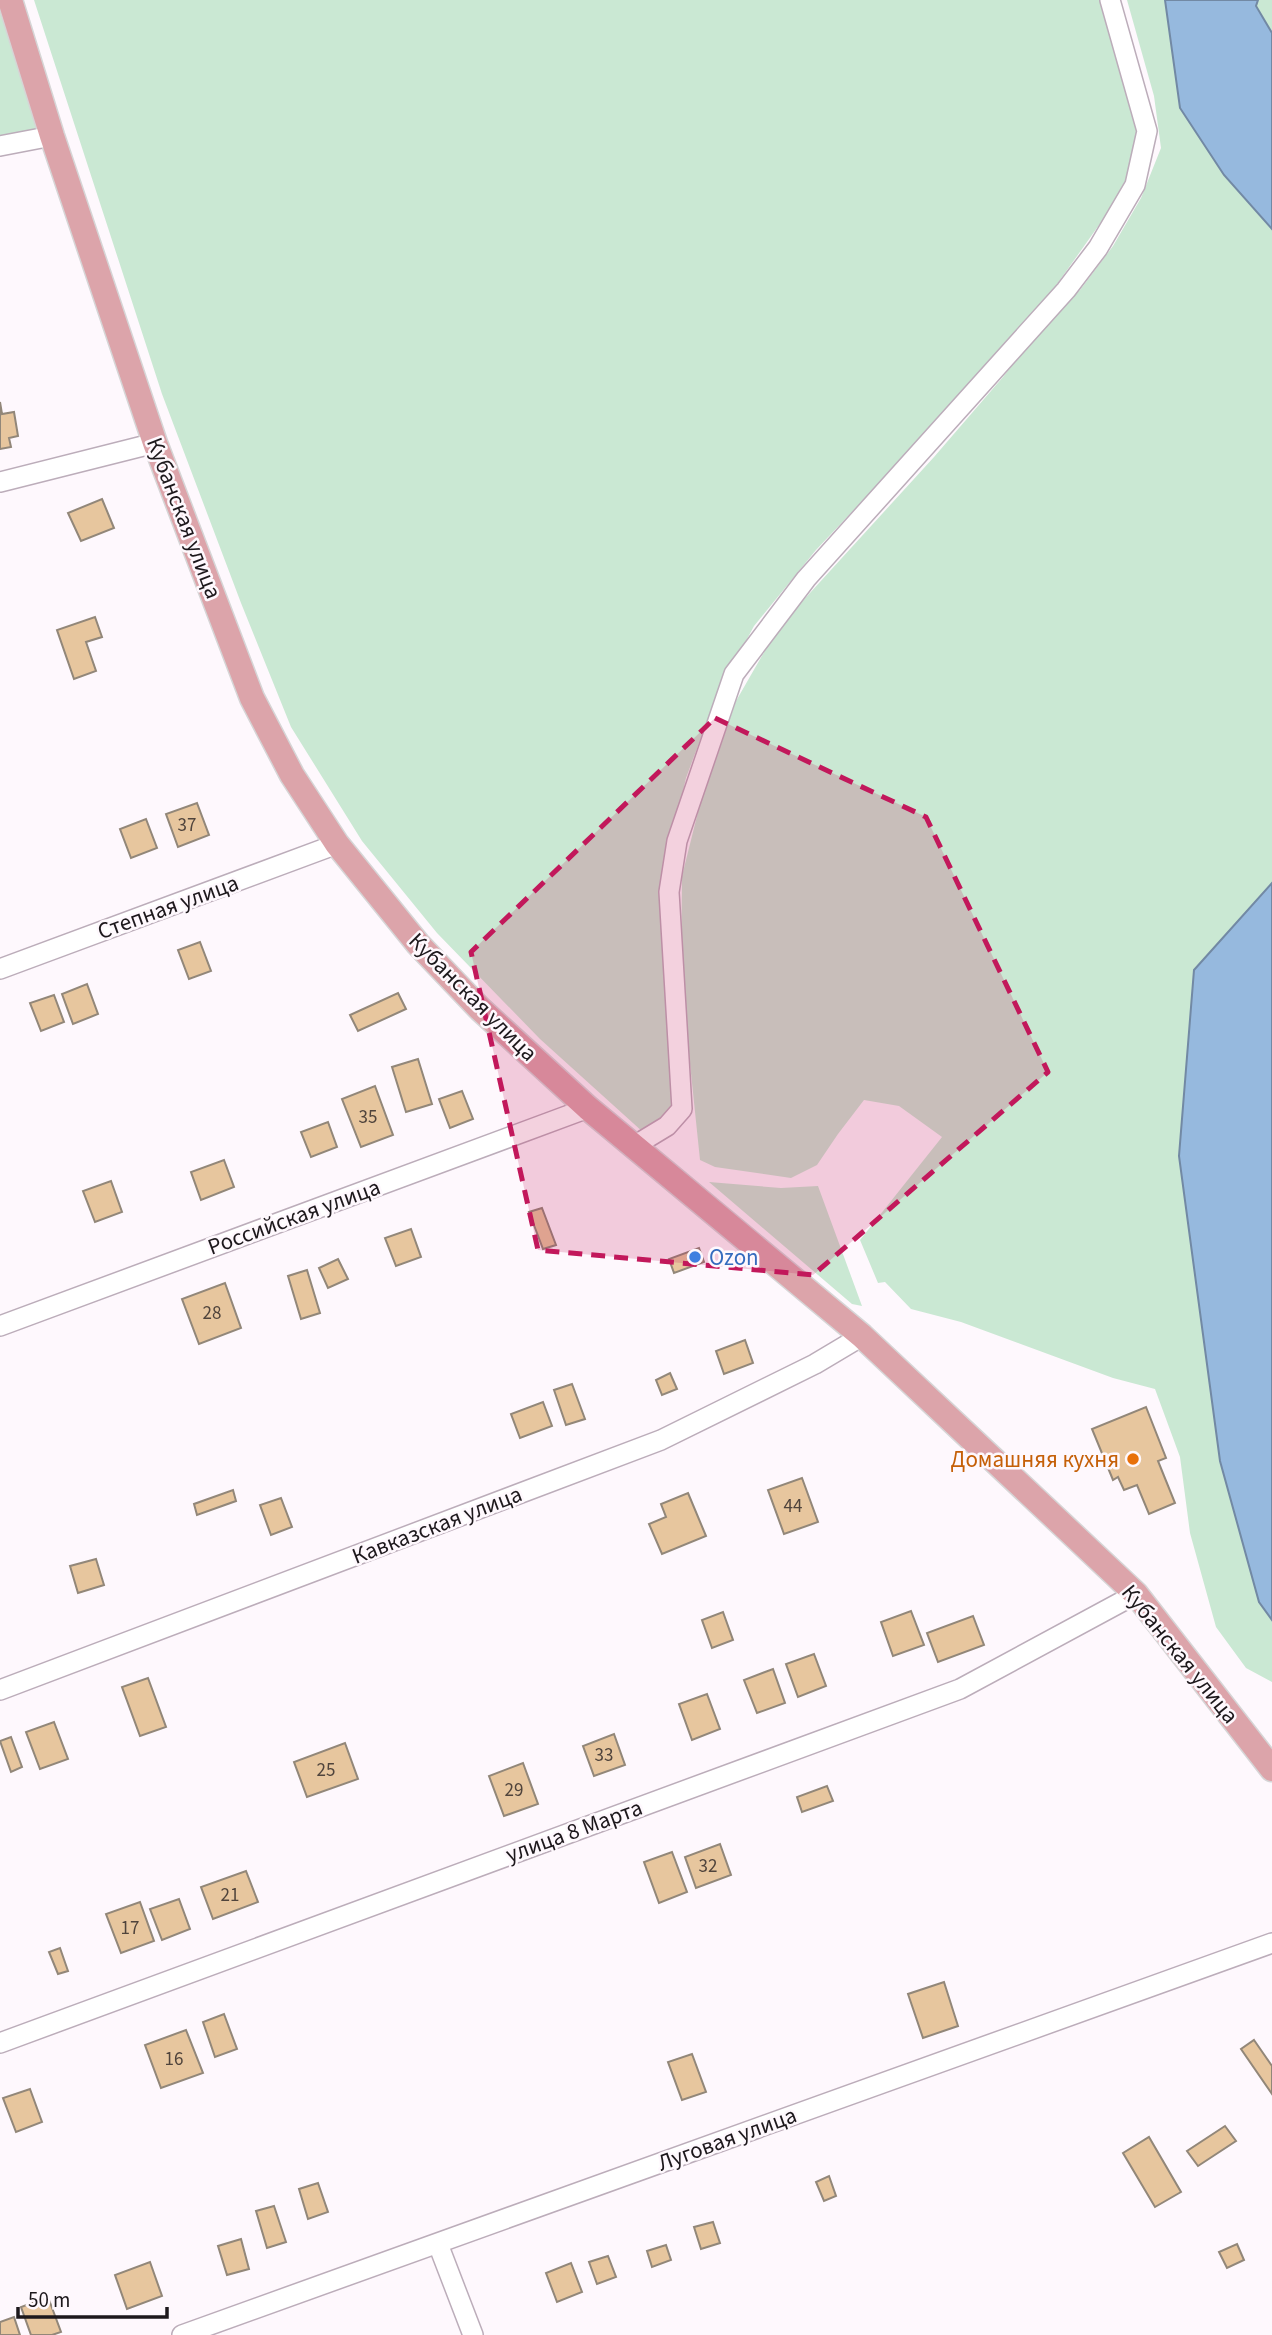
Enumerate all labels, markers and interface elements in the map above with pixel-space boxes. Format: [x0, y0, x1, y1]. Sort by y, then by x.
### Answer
street label: Кубанская улица [138, 433, 230, 603]
house number: 37 [178, 812, 196, 839]
street label: Степная улица [93, 866, 243, 948]
street label: Кубанская улица [401, 925, 545, 1069]
house number: 35 [359, 1104, 377, 1131]
street label: Российская улица [203, 1170, 385, 1264]
place label: Ozon [709, 1241, 759, 1274]
marker: Ozon [687, 1249, 703, 1265]
house number: 28 [203, 1300, 221, 1327]
place label: Домашняя кухня [951, 1443, 1119, 1476]
marker: Домашняя кухня [1125, 1451, 1141, 1467]
street label: Кавказская улица [347, 1477, 527, 1573]
house number: 44 [784, 1493, 802, 1520]
street label: Кубанская улица [1114, 1577, 1246, 1731]
house number: 33 [595, 1742, 613, 1769]
house number: 25 [317, 1757, 335, 1784]
house number: 29 [505, 1777, 523, 1804]
street label: улица 8 Марта [501, 1791, 647, 1871]
house number: 32 [699, 1853, 717, 1880]
house number: 21 [221, 1882, 239, 1909]
house number: 17 [121, 1915, 139, 1942]
house number: 16 [165, 2046, 183, 2073]
street label: Луговая улица [653, 2098, 801, 2180]
scale bar [18, 2276, 166, 2320]
text: 50 m [28, 2285, 70, 2315]

